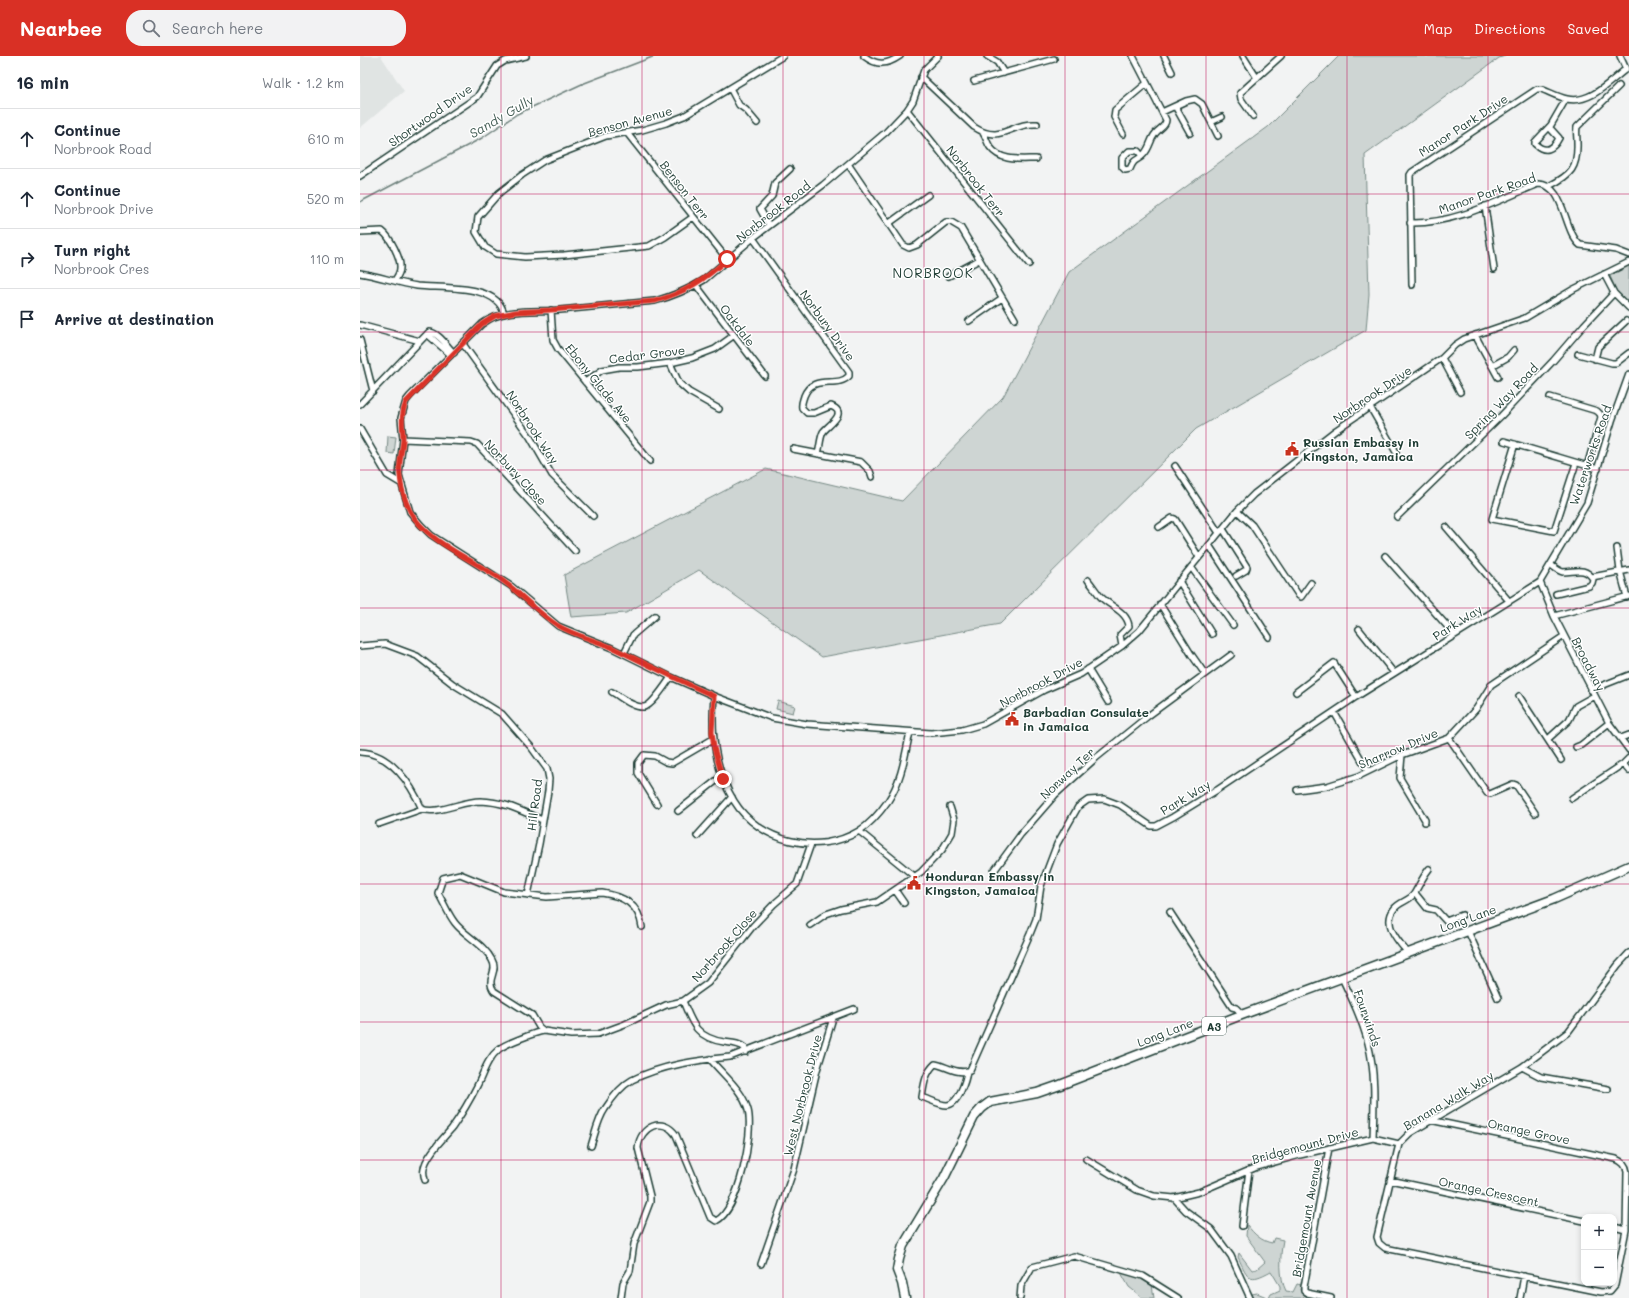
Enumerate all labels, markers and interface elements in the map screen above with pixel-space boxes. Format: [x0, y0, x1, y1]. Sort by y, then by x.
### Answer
search box [126, 10, 406, 46]
text: Nearbee [20, 16, 102, 41]
icon: search [140, 17, 162, 39]
text: Search here [172, 18, 263, 38]
text: Map [1424, 19, 1452, 38]
text: Directions [1474, 19, 1545, 38]
text: Saved [1567, 19, 1609, 38]
text: 16 min [16, 71, 69, 93]
text: Walk · 1.2 km [262, 74, 344, 91]
street label: Shortwood Drive [385, 80, 475, 150]
street label: Manor Park Drive [1415, 90, 1511, 160]
water label: Sandy Gully [466, 91, 537, 141]
street label: Benson Avenue [586, 102, 674, 140]
text: Continue [54, 120, 121, 140]
icon: ahead [16, 128, 38, 150]
text: 610 m [308, 130, 344, 147]
text: Norbrook Road [54, 140, 152, 157]
street label: Norbrook Terr [943, 142, 1009, 220]
street label: Benson Terr [657, 157, 713, 223]
street label: Manor Park Road [1436, 169, 1538, 217]
street label: Norbrook Road [733, 177, 814, 245]
text: Continue [54, 180, 121, 200]
icon: ahead [16, 188, 38, 210]
text: 520 m [307, 190, 344, 207]
text: Norbrook Drive [54, 200, 153, 217]
text: Turn right [54, 240, 131, 260]
icon: right [16, 248, 38, 270]
text: 110 m [310, 250, 344, 267]
route start [718, 250, 736, 268]
text: Norbrook Cres [54, 260, 149, 277]
district label: NORBROOK [892, 264, 974, 281]
street label: Norbury Drive [797, 286, 859, 364]
street label: Oakdale [717, 301, 759, 349]
icon: arrive [16, 308, 38, 330]
text: Arrive at destination [54, 309, 214, 329]
street label: Ebony Glade Ave [562, 340, 636, 426]
street label: Cedar Grove [608, 341, 686, 367]
street label: Spring Way Road [1461, 359, 1542, 442]
street label: Norbrook Drive [1329, 362, 1415, 426]
street label: Norbrook Way [503, 387, 563, 467]
street label: Waterworks Road [1565, 402, 1615, 507]
place label: Russian Embassy in Kingston, Jamaica [1303, 434, 1419, 464]
street label: Norbury Close [481, 436, 551, 508]
public building icon: Russian Embassy in Kingston, Jamaica [1284, 441, 1300, 457]
street label: Park Way [1429, 601, 1485, 643]
street label: Broadway [1569, 634, 1609, 694]
street label: Norbrook Drive [997, 653, 1085, 711]
place label: Barbadian Consulate in Jamaica [1023, 704, 1149, 734]
public building icon: Barbadian Consulate in Jamaica [1004, 711, 1020, 727]
street label: Sharrow Drive [1356, 724, 1440, 772]
street label: Norway Ter [1036, 744, 1098, 802]
route end [714, 770, 732, 788]
street label: Park Way [1157, 776, 1213, 818]
street label: Hill Road [523, 778, 545, 832]
place label: Honduran Embassy in Kingston, Jamaica [925, 868, 1054, 898]
public building icon: Honduran Embassy in Kingston, Jamaica [906, 875, 922, 891]
street label: Long Lane [1438, 900, 1498, 936]
street label: Norbrook Close [688, 905, 760, 985]
street label: Fourwinds [1351, 987, 1385, 1049]
street label: Long Lane [1135, 1014, 1195, 1050]
road number: A3 [1202, 1017, 1226, 1035]
street label: West Norbrook Drive [779, 1033, 825, 1157]
street label: Banana Walk Way [1400, 1067, 1496, 1133]
street label: Orange Grove [1486, 1114, 1572, 1148]
street label: Bridgemount Drive [1250, 1123, 1360, 1167]
street label: Bridgemount Avenue [1288, 1158, 1324, 1278]
street label: Orange Crescent [1437, 1173, 1541, 1209]
map controls [1581, 1214, 1617, 1286]
button: + [1581, 1214, 1617, 1250]
button: − [1581, 1250, 1617, 1286]

